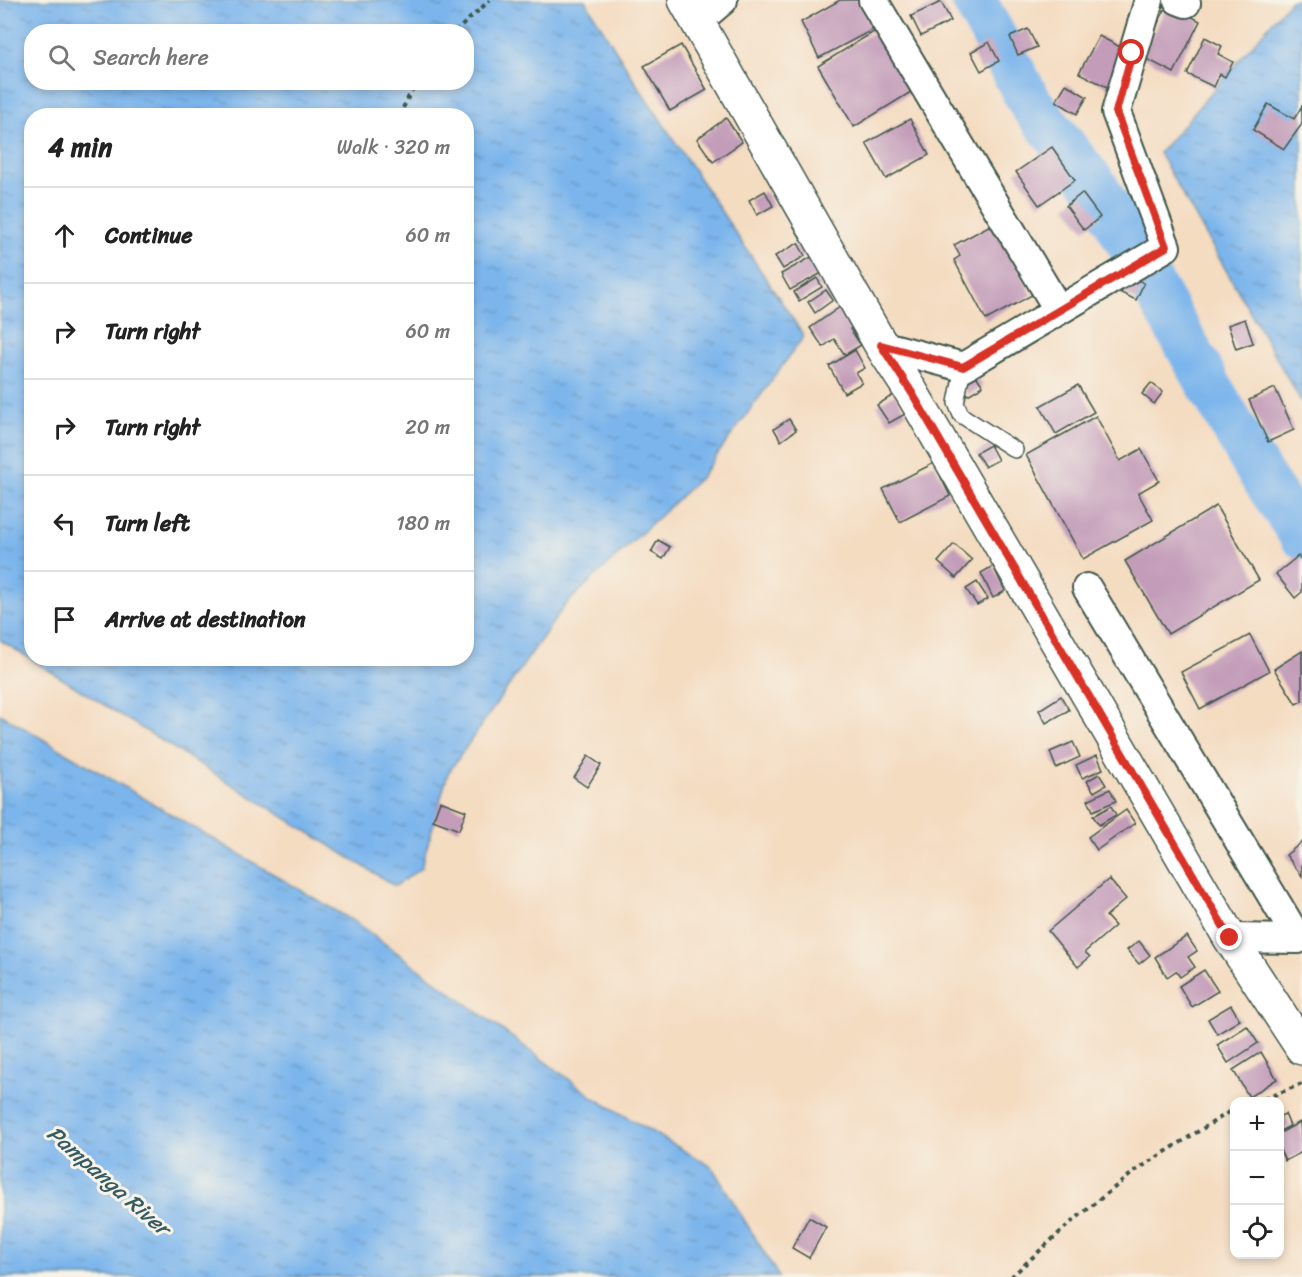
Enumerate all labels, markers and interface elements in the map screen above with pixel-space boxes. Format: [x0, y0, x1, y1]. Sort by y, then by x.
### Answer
search box [24, 24, 474, 90]
text: Search here [93, 38, 209, 77]
route start [1118, 39, 1144, 65]
icon: search [45, 41, 78, 74]
text: 4 min [48, 124, 112, 170]
text: Walk · 320 m [337, 130, 450, 165]
text: Continue [105, 216, 193, 255]
text: 60 m [405, 218, 450, 253]
icon: ahead [48, 219, 81, 252]
text: Turn right [105, 312, 200, 351]
text: 60 m [405, 314, 450, 349]
icon: right [48, 315, 81, 348]
text: Turn right [105, 408, 200, 447]
text: 20 m [405, 410, 450, 445]
icon: right [48, 411, 81, 444]
text: Turn left [105, 504, 190, 543]
text: 180 m [396, 506, 450, 541]
icon: left [48, 507, 81, 540]
text: Arrive at destination [105, 600, 306, 639]
icon: arrive [48, 603, 81, 636]
route end [1216, 924, 1242, 950]
map controls [1230, 1097, 1284, 1259]
button: + [1230, 1097, 1284, 1151]
water label: Pampanga River [38, 1115, 182, 1248]
button: − [1230, 1151, 1284, 1205]
button: locate [1230, 1205, 1284, 1259]

